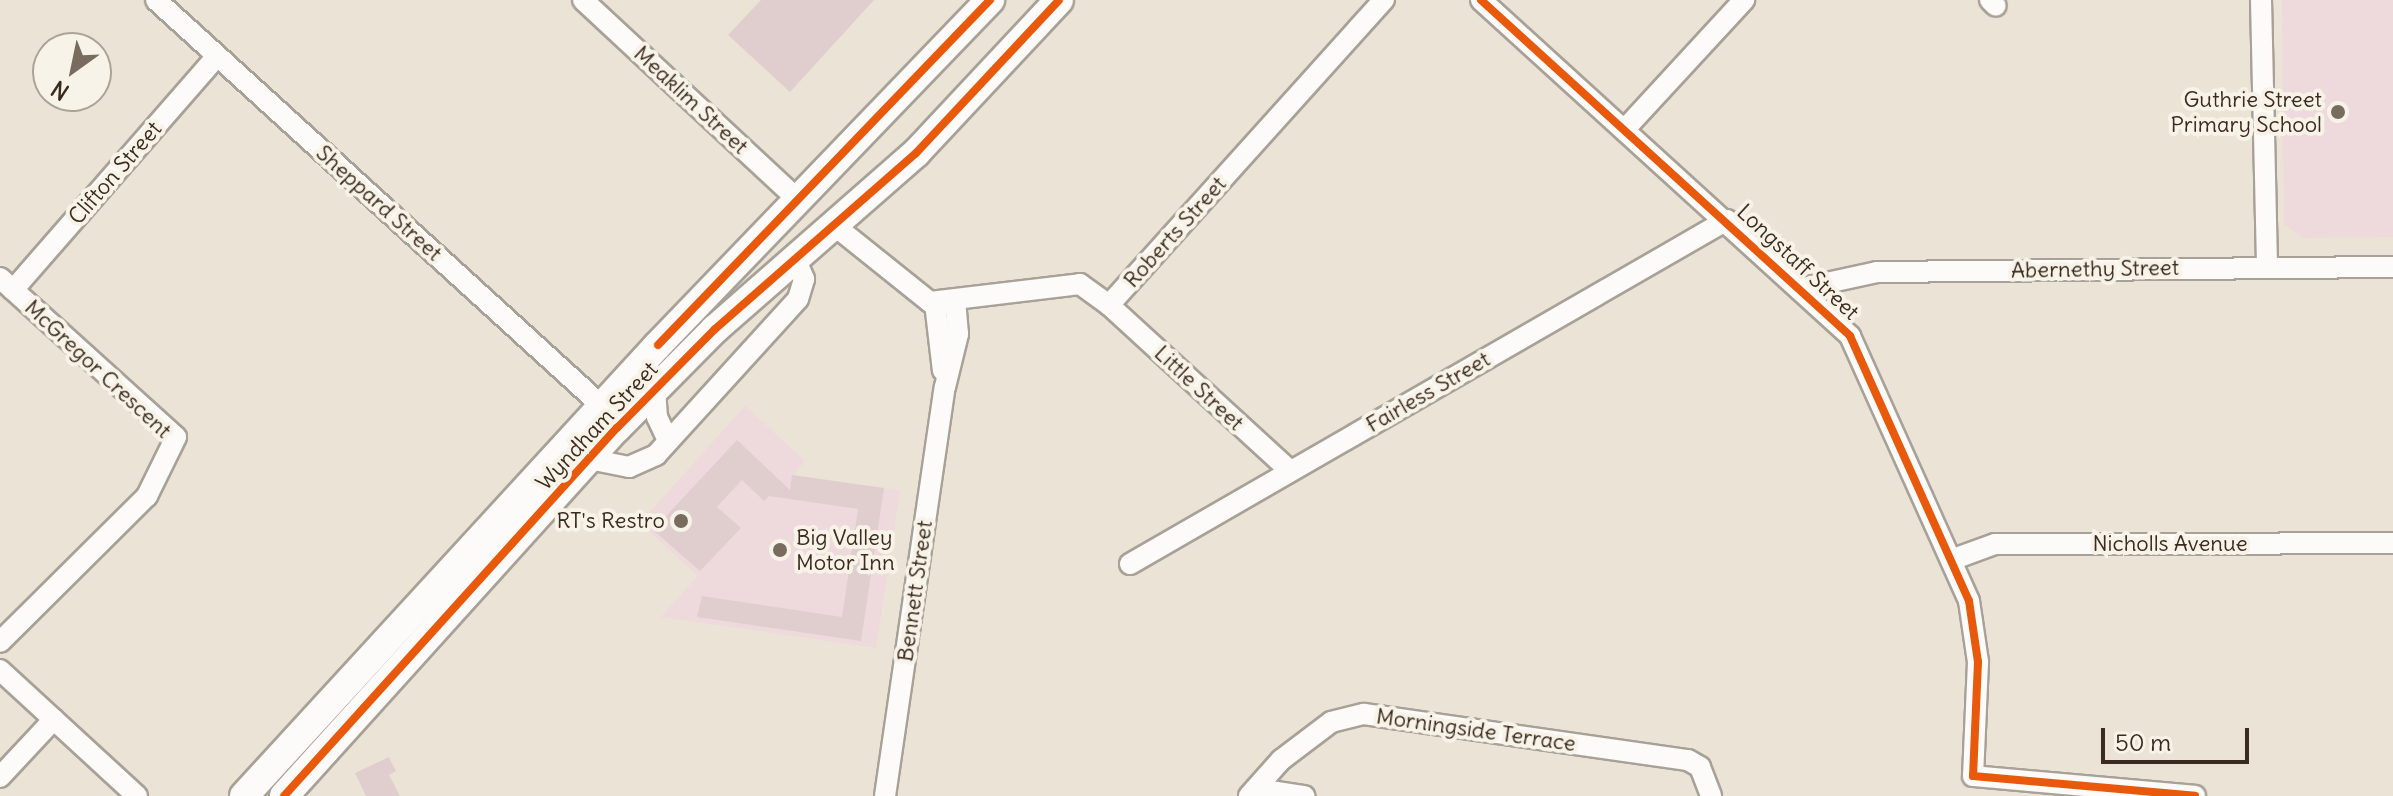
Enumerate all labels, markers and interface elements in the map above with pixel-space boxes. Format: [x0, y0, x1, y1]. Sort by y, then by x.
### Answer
north arrow [32, 32, 112, 112]
street label: Meaklim Street [628, 40, 754, 160]
text: N [46, 75, 74, 106]
place label: Guthrie Street Primary School [2171, 86, 2322, 138]
marker: Guthrie Street Primary School [2329, 103, 2347, 121]
street label: Clifton Street [63, 116, 167, 230]
street label: Sheppard Street [311, 140, 447, 266]
street label: Roberts Street [1118, 171, 1232, 293]
street label: Longstaff Street [1731, 199, 1865, 325]
street label: Abernethy Street [2011, 254, 2179, 284]
street label: McGregor Crescent [19, 294, 177, 444]
street label: Little Street [1149, 340, 1249, 436]
street label: Fairless Street [1361, 346, 1495, 438]
street label: Wyndham Street [531, 356, 663, 496]
place label: RT's Restro [557, 508, 665, 534]
marker: RT's Restro [672, 512, 690, 530]
street label: Bennett Street [892, 519, 938, 663]
place label: Big Valley Motor Inn [796, 524, 895, 576]
street label: Nicholls Avenue [2092, 531, 2248, 557]
marker: Big Valley Motor Inn [771, 541, 789, 559]
street label: Morningside Terrace [1375, 703, 1577, 757]
scale bar [2105, 712, 2253, 762]
text: 50 m [2115, 727, 2171, 757]

